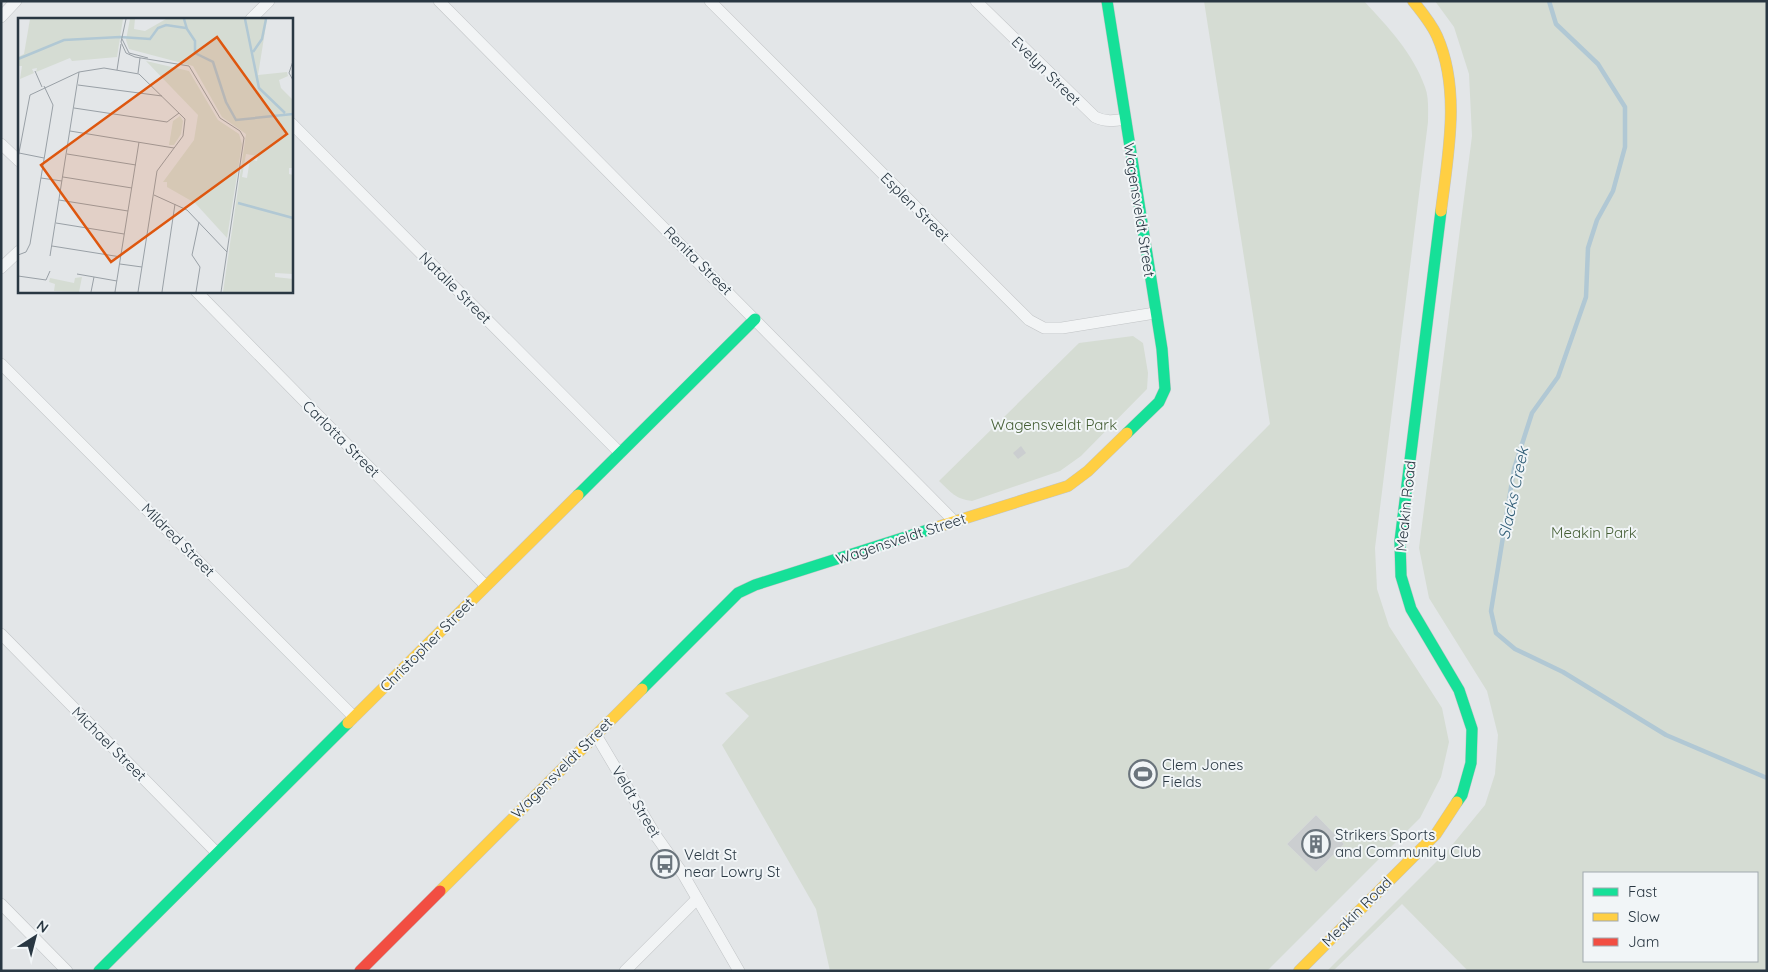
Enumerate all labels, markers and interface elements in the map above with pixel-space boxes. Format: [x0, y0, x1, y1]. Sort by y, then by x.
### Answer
inset map [18, 18, 292, 292]
street label: Evelyn Street [1008, 32, 1085, 109]
street label: Wagensveldt Street [1120, 141, 1159, 278]
street label: Esplen Street [877, 168, 954, 245]
street label: Renita Street [660, 222, 737, 299]
street label: Natalie Street [415, 248, 495, 328]
street label: Carlotta Street [299, 396, 384, 481]
park label: Wagensveldt Park [991, 415, 1117, 434]
water label: Slacks Creek [1493, 444, 1533, 541]
street label: Meakin Road [1391, 460, 1420, 552]
street label: Mildred Street [138, 499, 219, 580]
street label: Wagensveldt Street [833, 509, 968, 569]
park label: Meakin Park [1551, 523, 1637, 542]
street label: Christopher Street [376, 594, 478, 696]
street label: Michael Street [68, 702, 151, 785]
street label: Wagensveldt Street [507, 713, 616, 822]
place label: Clem Jones Fields [1162, 755, 1243, 791]
sports icon: Clem Jones Fields [1128, 759, 1158, 789]
street label: Veldt Street [608, 762, 665, 841]
place label: Strikers Sports and Community Club [1335, 825, 1481, 861]
building icon: Strikers Sports and Community Club [1301, 829, 1331, 859]
place label: Veldt St near Lowry St [684, 845, 780, 881]
bus stop icon: Veldt St near Lowry St [650, 849, 680, 879]
legend [1583, 872, 1758, 962]
street label: Meakin Road [1318, 873, 1396, 951]
text: Fast [1628, 882, 1657, 901]
text: Slow [1628, 907, 1660, 926]
north arrow [10, 912, 60, 962]
text: N [33, 916, 52, 937]
text: Jam [1628, 932, 1659, 951]

